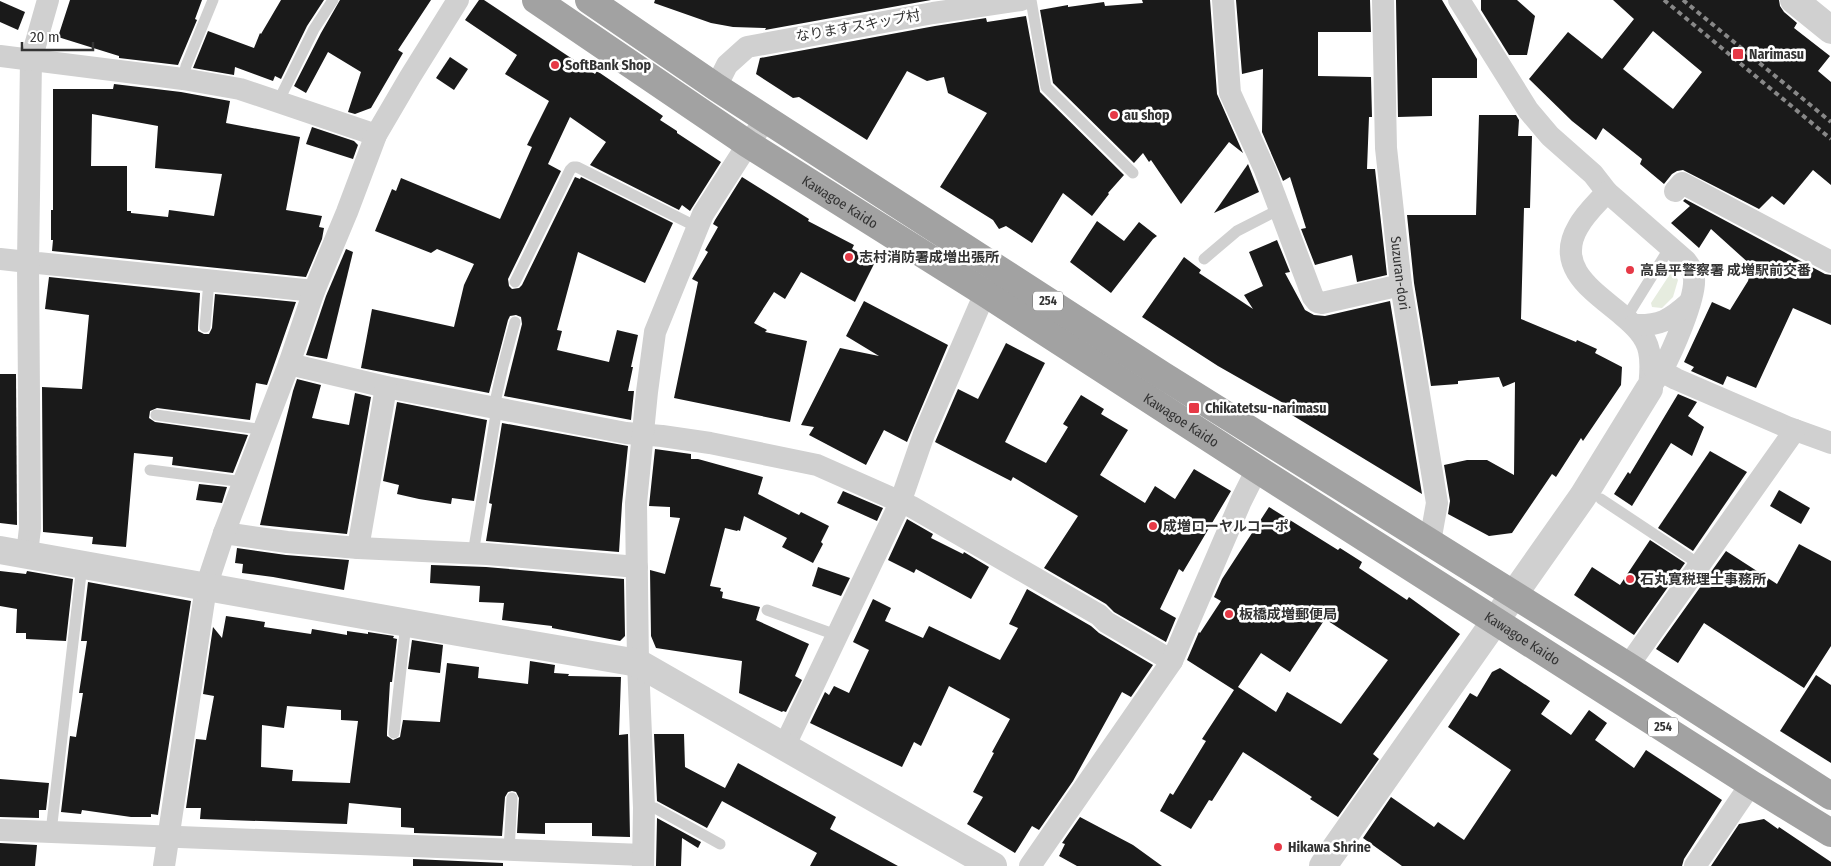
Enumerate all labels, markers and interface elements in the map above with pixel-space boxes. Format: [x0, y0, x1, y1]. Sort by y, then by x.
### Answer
street label: なりますスキップ村 [794, 7, 922, 45]
scale bar [22, 20, 94, 52]
text: 20 m [30, 28, 60, 46]
place label: Narimasu [1749, 46, 1804, 63]
marker: Narimasu [1731, 47, 1745, 61]
place label: SoftBank Shop [565, 57, 652, 74]
marker: SoftBank Shop [549, 59, 561, 71]
place label: au shop [1124, 107, 1170, 124]
marker: au shop [1108, 109, 1120, 121]
street label: Kawagoe Kaido [799, 172, 881, 232]
street label: Suzuran-dori [1387, 235, 1414, 311]
place label: 志村消防署成増出張所 [859, 249, 999, 266]
marker: 志村消防署成増出張所 [843, 251, 855, 263]
place label: 高島平警察署 成増駅前交番 [1640, 262, 1811, 279]
marker: 高島平警察署 成増駅前交番 [1624, 264, 1636, 276]
road number: 254 [1033, 292, 1063, 310]
street label: Kawagoe Kaido [1140, 389, 1222, 451]
place label: Chikatetsu-narimasu [1205, 400, 1326, 417]
marker: Chikatetsu-narimasu [1187, 401, 1201, 415]
place label: 成増ローヤルコーポ [1163, 518, 1289, 535]
marker: 成増ローヤルコーポ [1147, 520, 1159, 532]
place label: 石丸寛税理士事務所 [1640, 571, 1766, 588]
marker: 石丸寛税理士事務所 [1624, 573, 1636, 585]
place label: 板橋成増郵便局 [1239, 606, 1337, 623]
marker: 板橋成増郵便局 [1223, 608, 1235, 620]
street label: Kawagoe Kaido [1481, 608, 1563, 669]
road number: 254 [1648, 718, 1678, 736]
place label: Hikawa Shrine [1288, 839, 1371, 856]
marker: Hikawa Shrine [1272, 841, 1284, 853]

